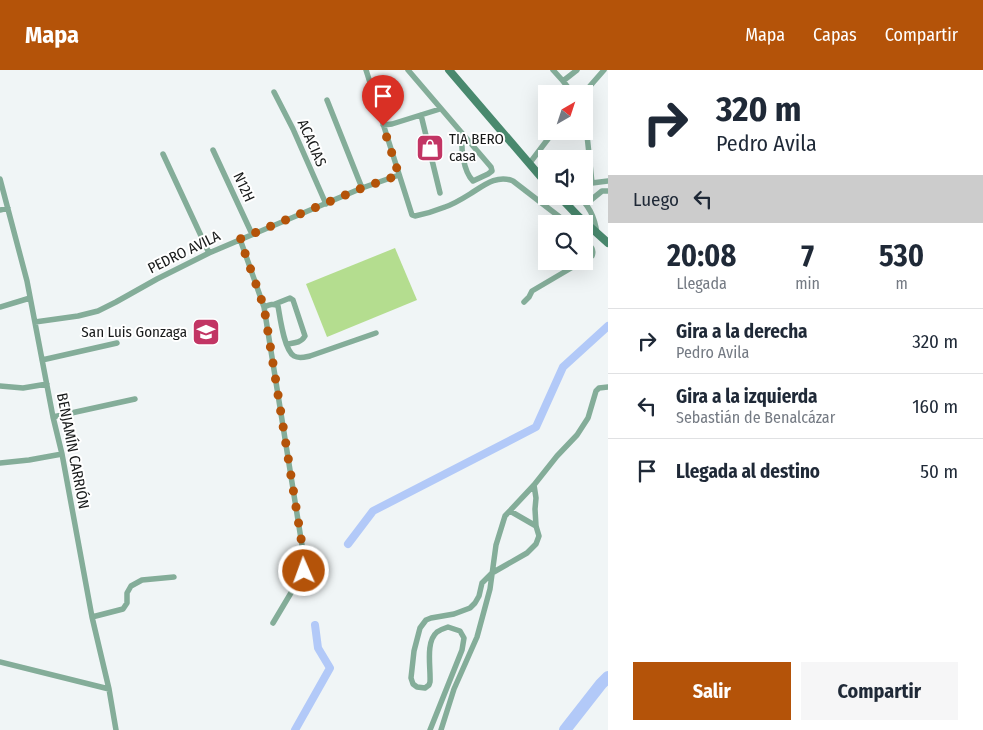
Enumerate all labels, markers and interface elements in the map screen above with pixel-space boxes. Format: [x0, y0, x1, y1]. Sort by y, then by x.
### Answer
text: Mapa [25, 21, 79, 49]
text: Mapa [745, 24, 785, 46]
text: Capas [813, 24, 857, 46]
text: Compartir [885, 24, 958, 46]
pin [362, 75, 404, 126]
icon: arrive [369, 82, 397, 110]
north arrow [538, 85, 592, 140]
map controls [538, 85, 593, 270]
text: 320 m [716, 88, 802, 130]
icon: right [633, 90, 698, 155]
street label: ACACIAS [294, 117, 330, 169]
place label: TIA BERO casa [449, 130, 504, 165]
text: Pedro Avila [716, 130, 817, 157]
shop icon: TIA BERO casa [415, 133, 445, 163]
button: sound [538, 150, 593, 205]
street label: N12H [229, 169, 259, 205]
icon: left [689, 185, 717, 213]
text: Luego [633, 188, 679, 211]
button: search [538, 215, 593, 270]
street label: PEDRO AVILA [145, 227, 223, 277]
text: 20:08 [667, 238, 736, 274]
text: 7 [801, 238, 814, 274]
text: 530 [879, 238, 924, 274]
text: Llegada [676, 274, 727, 293]
text: min [795, 274, 820, 293]
text: m [895, 274, 908, 293]
school or university icon: San Luis Gonzaga [191, 317, 221, 347]
text: Gira a la derecha [676, 320, 808, 343]
place label: San Luis Gonzaga [81, 323, 187, 341]
icon: right [633, 327, 661, 355]
text: 320 m [912, 330, 958, 353]
text: Pedro Avila [676, 343, 749, 362]
text: Gira a la izquierda [676, 385, 818, 408]
street label: BENJAMÍN CARRIÓN [53, 391, 93, 511]
icon: left [633, 392, 661, 420]
text: 160 m [912, 395, 958, 418]
text: Sebastián de Benalcázar [676, 408, 835, 427]
icon: arrive [633, 457, 661, 485]
text: Llegada al destino [676, 460, 820, 483]
text: 50 m [920, 460, 958, 483]
position arrow [277, 544, 329, 596]
button: Salir [633, 662, 791, 720]
button: Compartir [801, 662, 958, 720]

